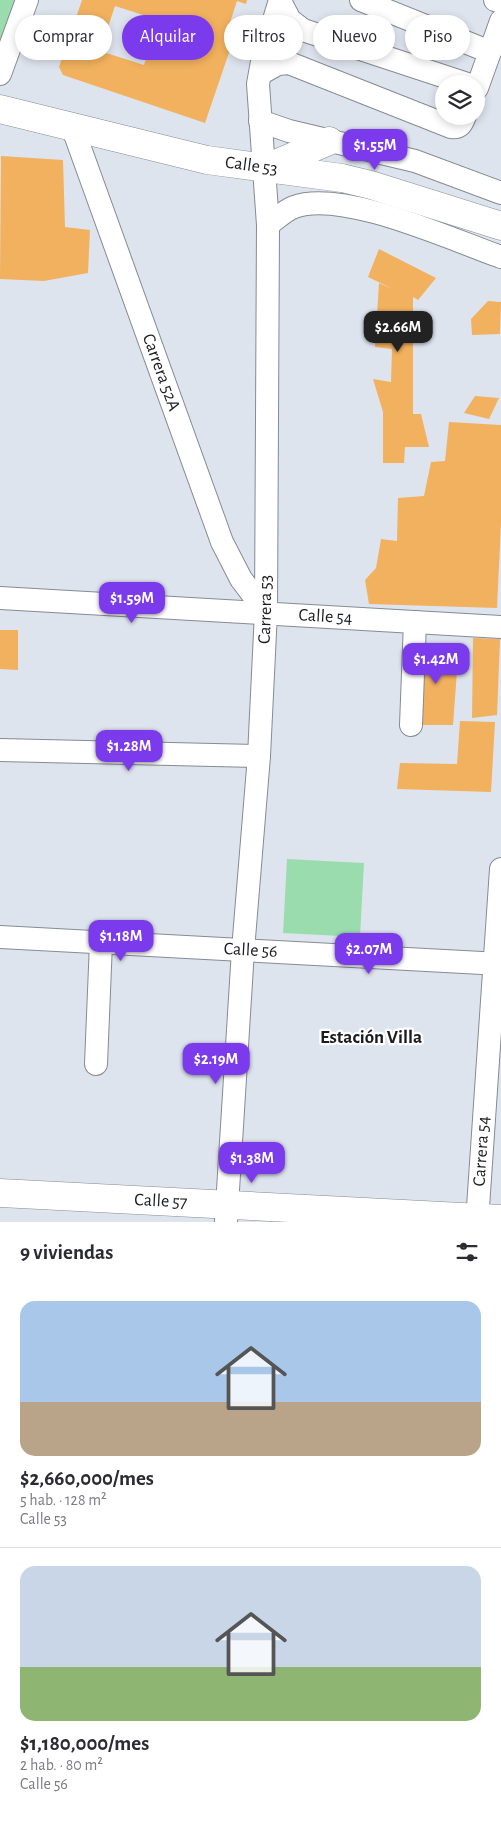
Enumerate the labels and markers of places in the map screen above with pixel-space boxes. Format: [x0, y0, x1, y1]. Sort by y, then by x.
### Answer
pin: $1.55M [334, 128, 416, 171]
pin: $2.66M [357, 310, 439, 353]
pin: $1.59M [91, 582, 173, 624]
pin: $1.42M [395, 642, 477, 685]
pin: $1.28M [88, 730, 170, 772]
pin: $1.18M [80, 920, 162, 962]
pin: $2.07M [328, 932, 410, 975]
pin: $2.19M [175, 1042, 257, 1085]
pin: $1.38M [211, 1142, 293, 1184]

